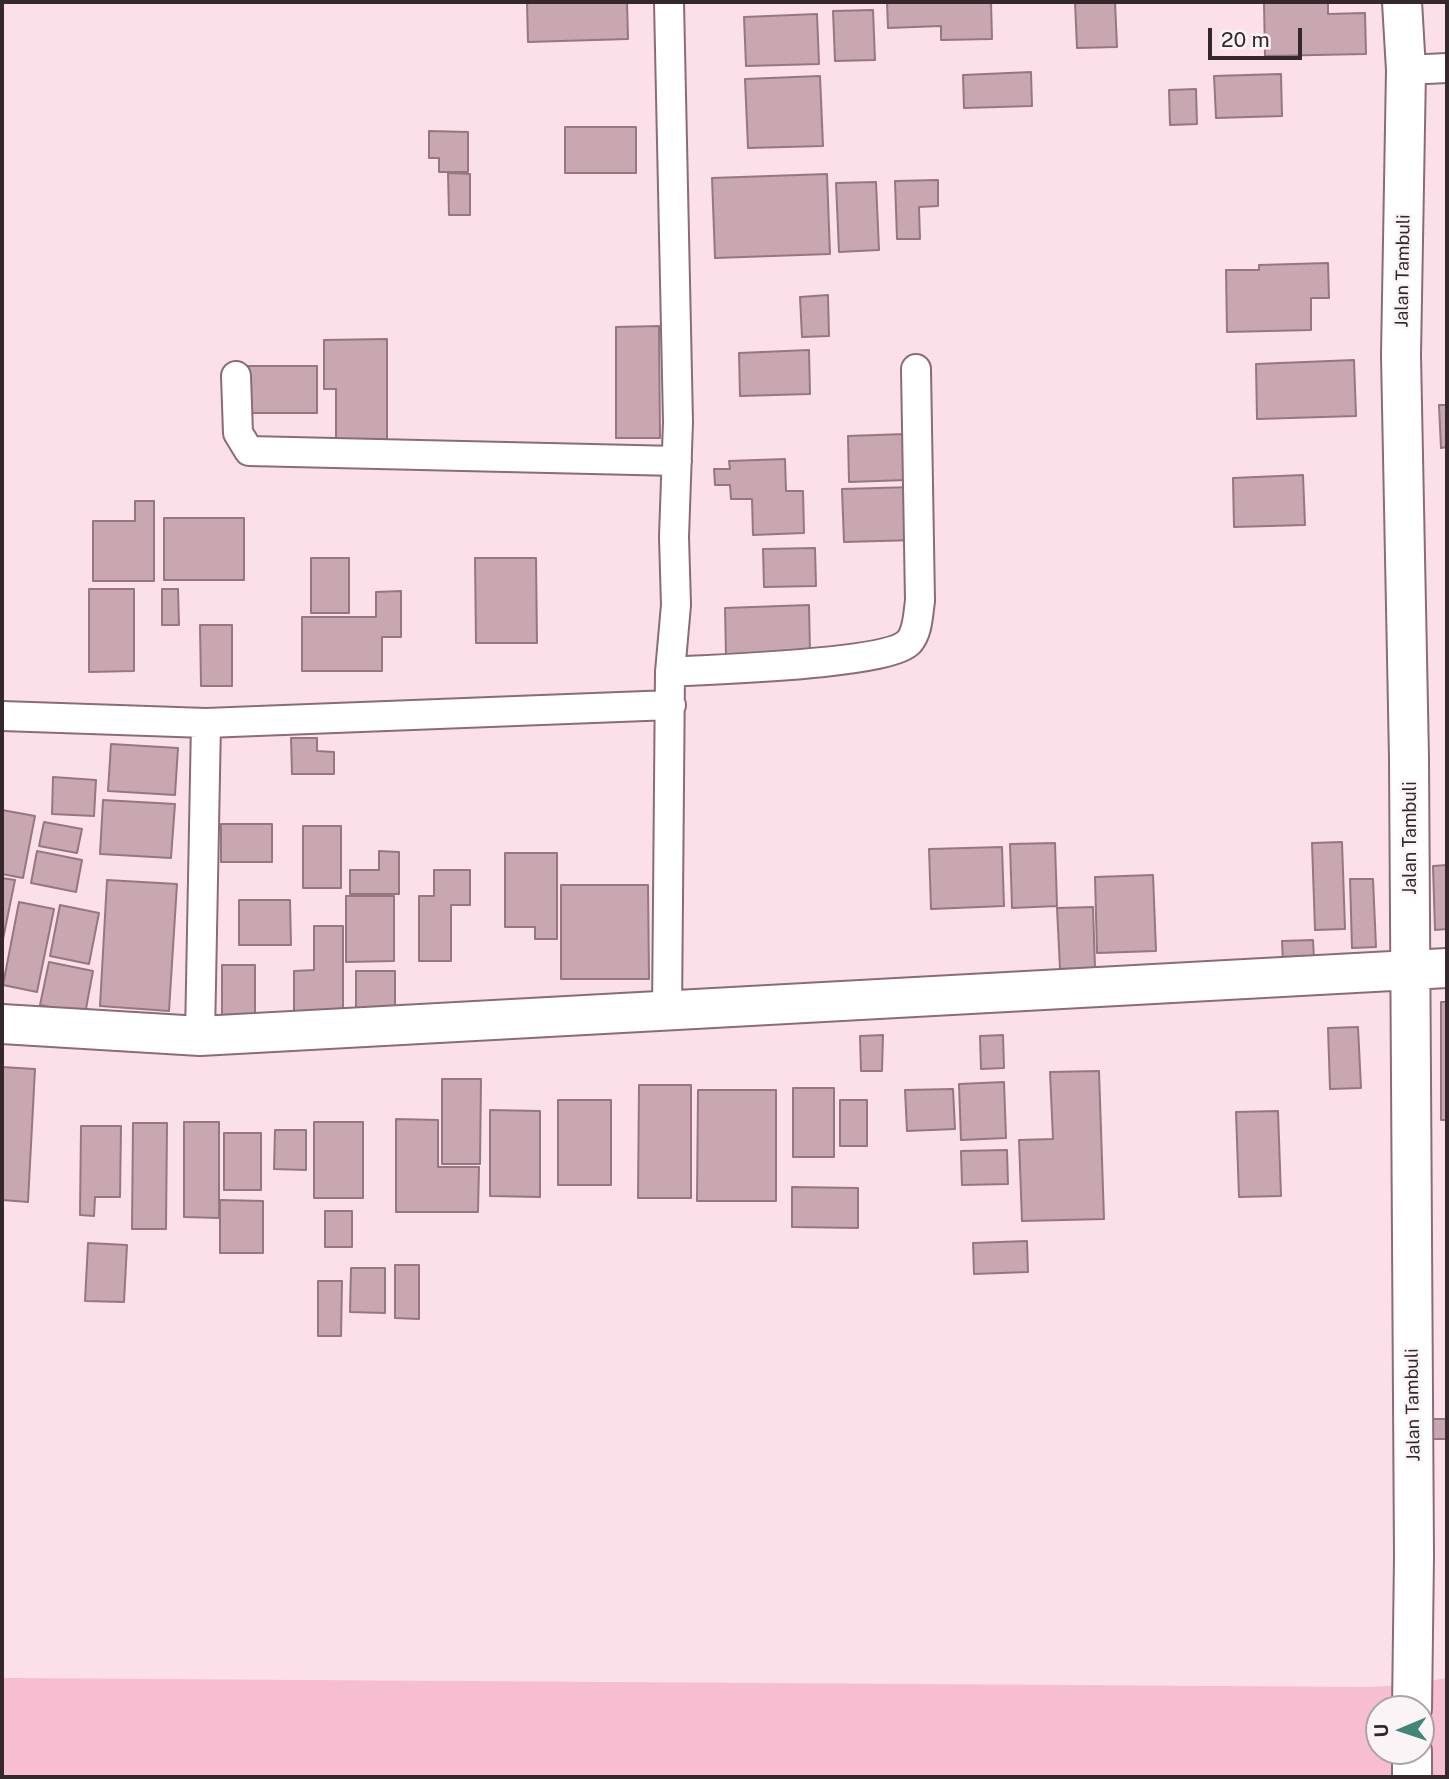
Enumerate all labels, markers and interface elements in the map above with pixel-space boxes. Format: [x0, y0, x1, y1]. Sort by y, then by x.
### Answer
scale bar [1211, 14, 1306, 58]
text: 20 m [1221, 27, 1270, 52]
street label: Jalan Tambuli [1391, 214, 1415, 328]
street label: Jalan Tambuli [1399, 781, 1421, 895]
street label: Jalan Tambuli [1401, 1348, 1425, 1462]
north arrow [1365, 1695, 1435, 1765]
text: U [1370, 1723, 1392, 1738]

